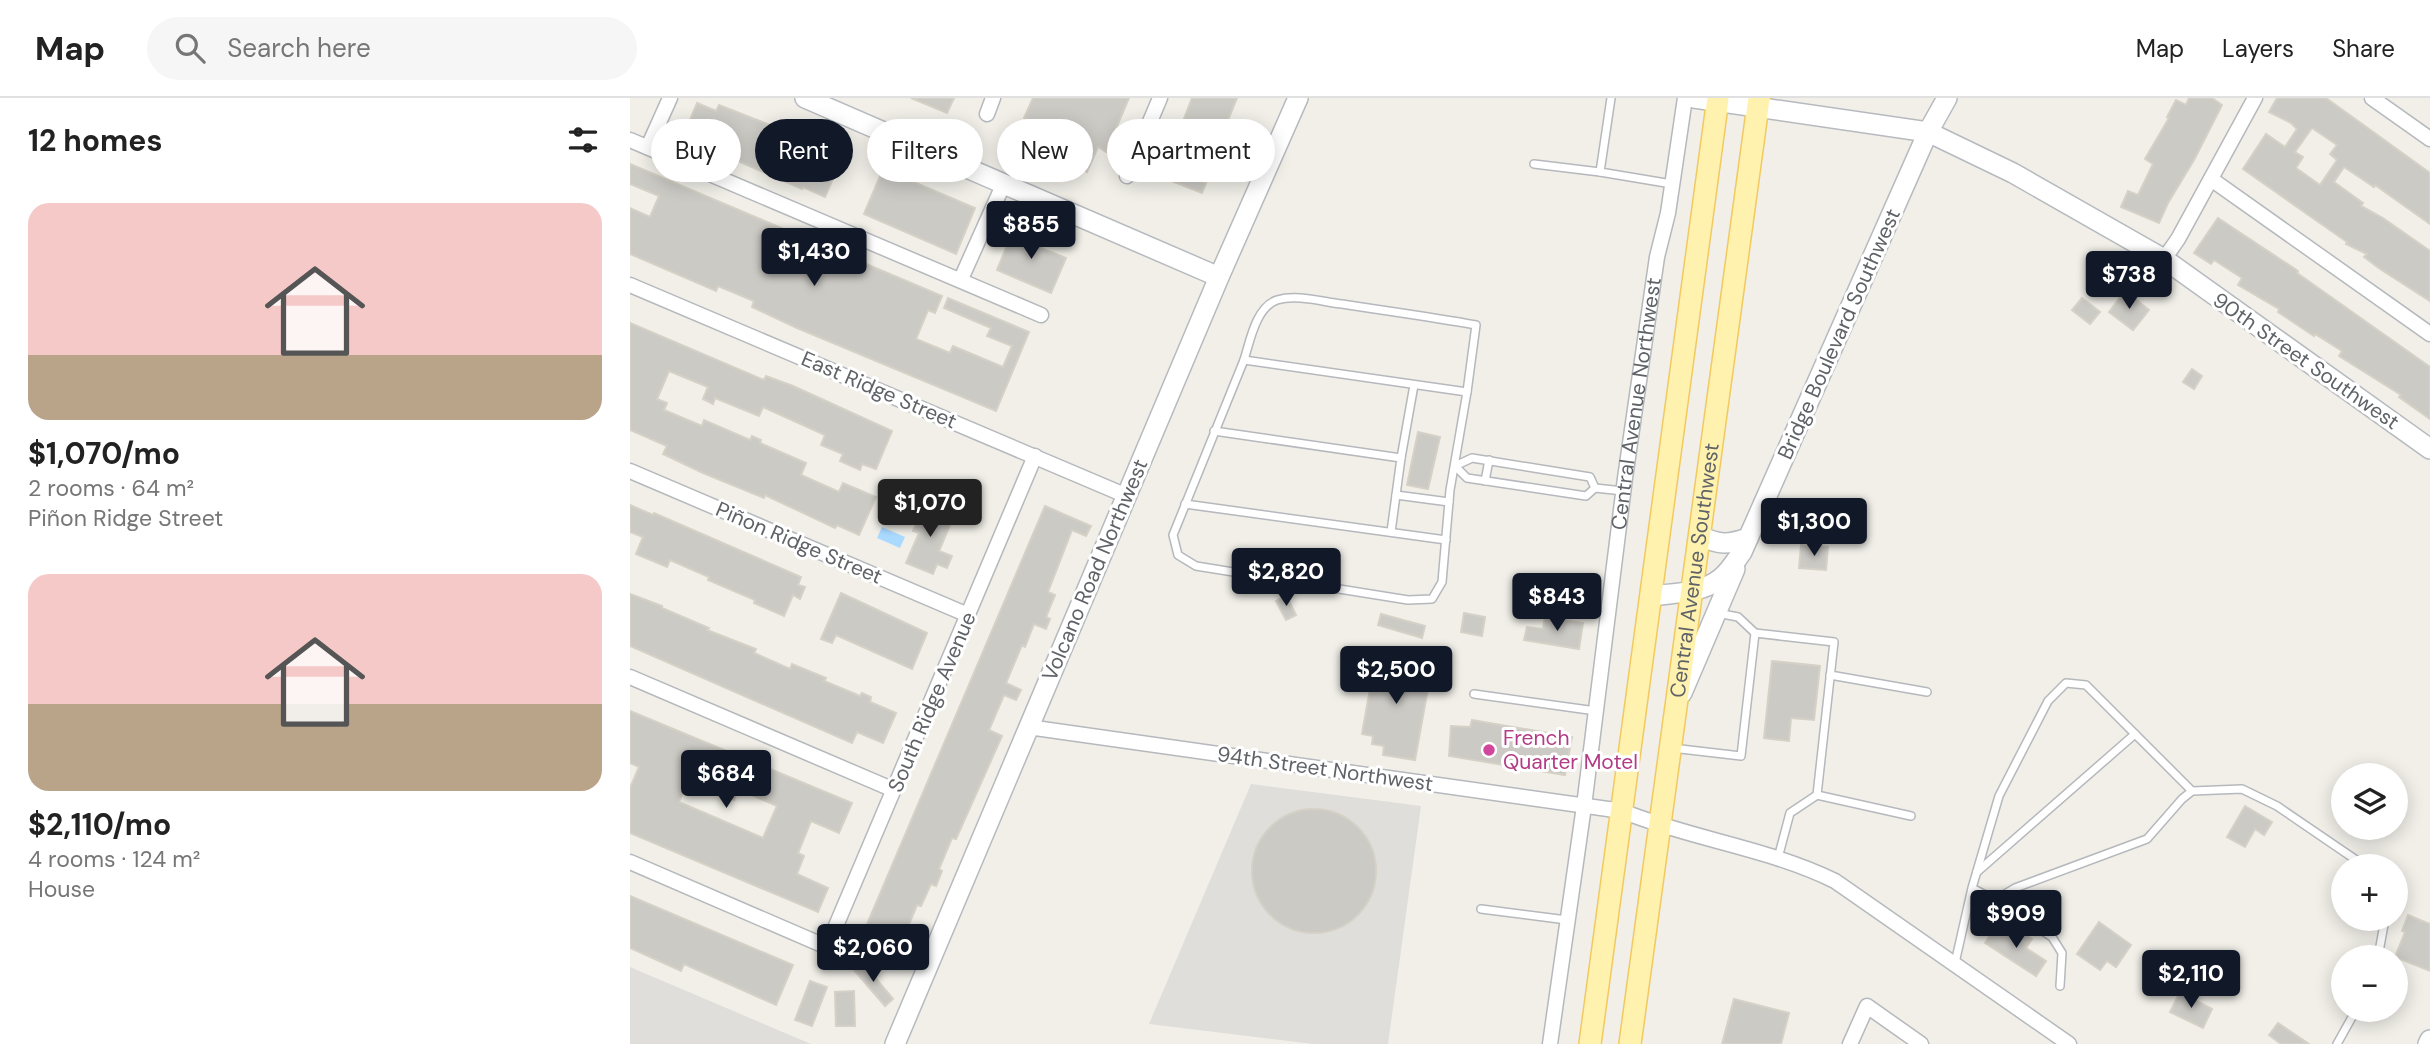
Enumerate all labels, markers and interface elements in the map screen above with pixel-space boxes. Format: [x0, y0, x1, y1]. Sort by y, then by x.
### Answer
search box [147, 17, 637, 80]
text: Map [35, 27, 105, 70]
icon: search [171, 29, 209, 67]
text: Search here [227, 31, 371, 65]
text: Map [2136, 33, 2184, 64]
text: Layers [2222, 33, 2294, 64]
text: Share [2332, 33, 2395, 64]
chip: Buy [651, 119, 741, 182]
chip: Rent [755, 119, 853, 182]
chip: Filters [867, 119, 983, 182]
chip: New [997, 119, 1093, 182]
chip: Apartment [1107, 119, 1275, 182]
text: 12 homes [28, 121, 162, 160]
icon: filters [564, 121, 602, 159]
pin: $855 [990, 202, 1072, 261]
street label: Bridge Boulevard Southwest [1771, 204, 1907, 464]
text: $855 [1002, 209, 1060, 239]
pin: $1,430 [757, 228, 871, 288]
text: $1,430 [778, 236, 850, 266]
icon: home [252, 248, 378, 374]
pin: $738 [2088, 252, 2170, 311]
text: $738 [2102, 259, 2156, 289]
street label: Central Avenue Northwest [1605, 276, 1668, 532]
street label: 90th Street Southwest [2207, 286, 2405, 436]
street label: East Ridge Street [797, 345, 961, 435]
text: $1,070/mo [28, 434, 180, 473]
street label: Central Avenue Southwest [1663, 441, 1726, 699]
street label: Volcano Road Northwest [1035, 455, 1155, 685]
text: 2 rooms · 64 m² [28, 473, 194, 503]
pin: $1,070 [873, 480, 987, 539]
text: $1,070 [894, 487, 966, 517]
street label: Piñon Ridge Street [711, 495, 887, 591]
pin: $1,300 [1757, 498, 1871, 558]
text: Piñon Ridge Street [28, 503, 223, 533]
text: $1,300 [1777, 506, 1851, 536]
pin: $2,820 [1229, 548, 1343, 608]
text: $2,820 [1248, 556, 1324, 586]
pin: $843 [1516, 574, 1598, 633]
text: $843 [1528, 581, 1586, 611]
street label: South Ridge Avenue [881, 607, 983, 796]
icon: home [252, 619, 378, 745]
pin: $2,500 [1339, 646, 1453, 706]
text: $2,500 [1356, 654, 1436, 684]
place label: French Quarter Motel [1503, 724, 1638, 776]
street label: 94th Street Northwest [1215, 740, 1435, 798]
marker: French Quarter Motel [1481, 742, 1497, 758]
pin: $684 [685, 750, 767, 810]
text: $684 [697, 758, 755, 788]
map controls [2331, 763, 2408, 1022]
button: layers [2331, 763, 2408, 840]
text: $2,110/mo [28, 805, 171, 844]
text: 4 rooms · 124 m² [28, 844, 200, 874]
button: + [2331, 854, 2408, 931]
text: House [28, 874, 95, 904]
pin: $909 [1975, 890, 2057, 950]
text: $909 [1986, 898, 2046, 928]
pin: $2,060 [816, 924, 930, 984]
text: $2,060 [833, 932, 913, 962]
button: − [2331, 945, 2408, 1022]
pin: $2,110 [2134, 950, 2248, 1010]
text: $2,110 [2158, 958, 2224, 988]

